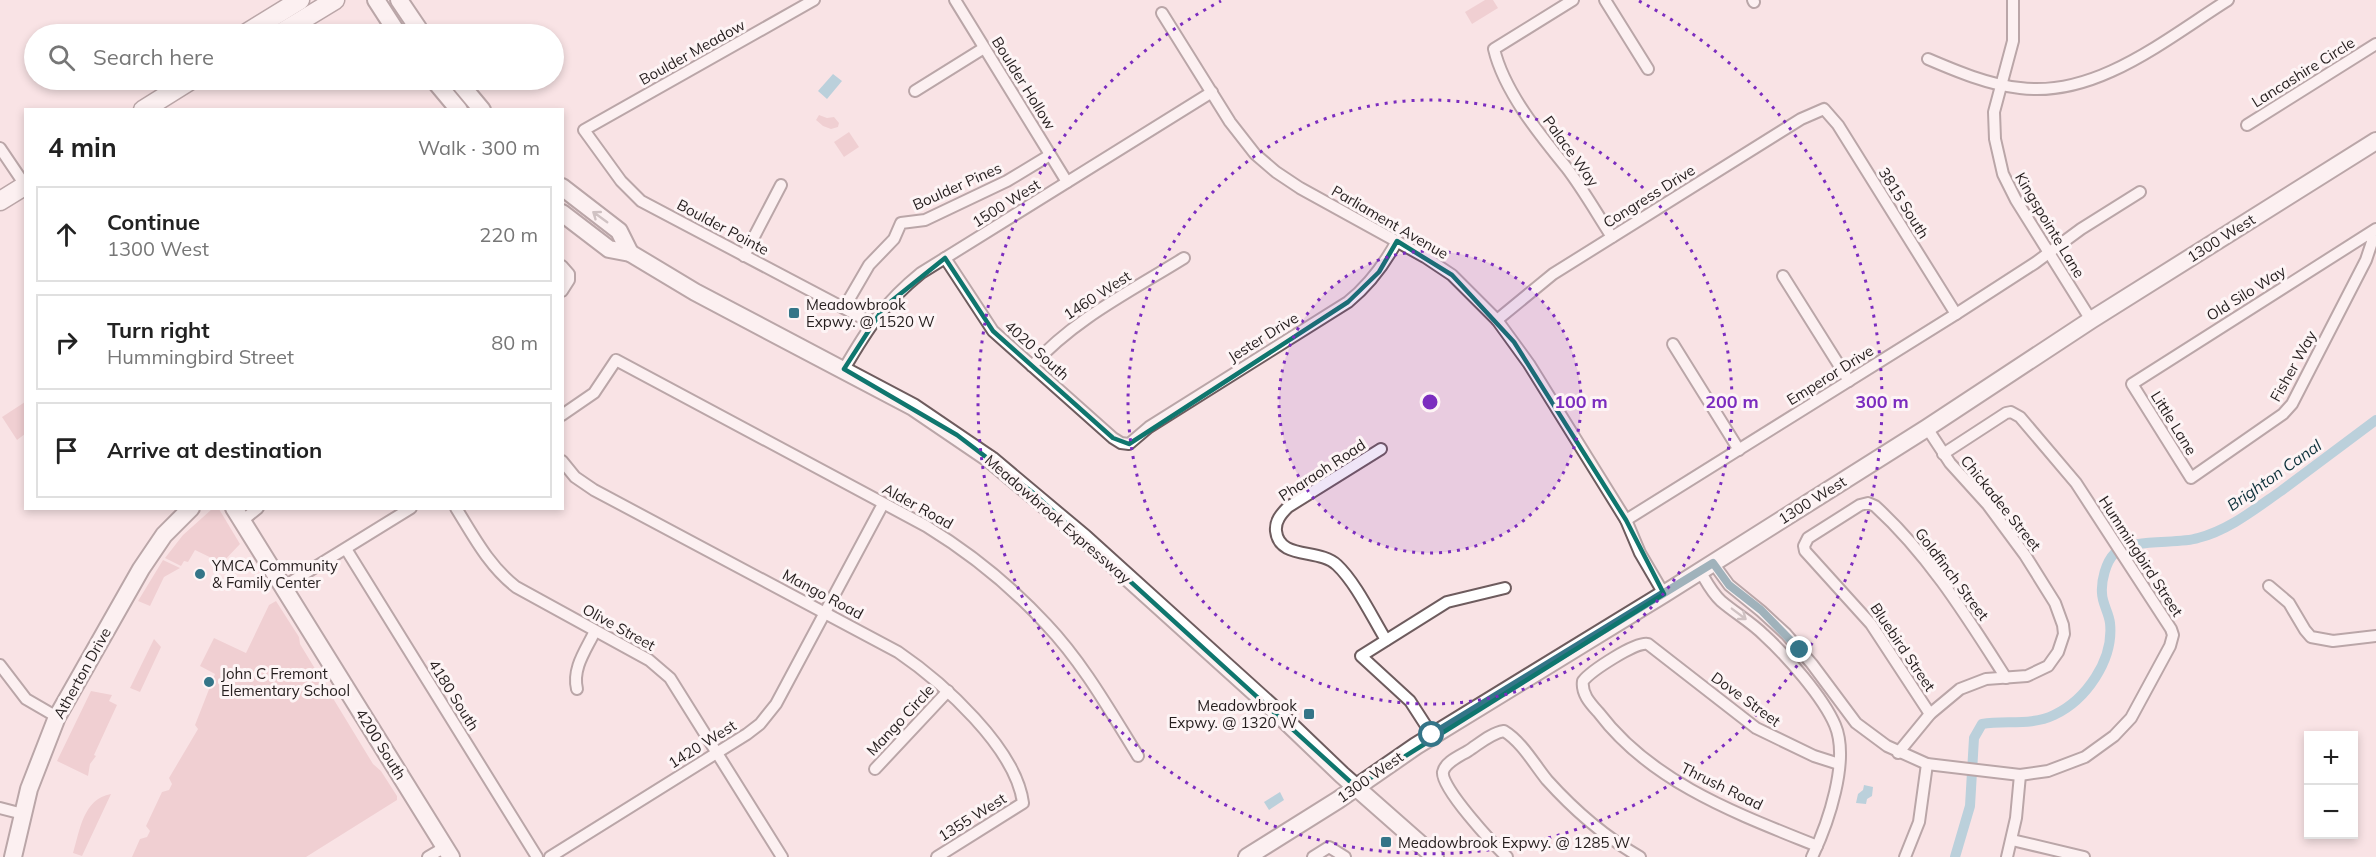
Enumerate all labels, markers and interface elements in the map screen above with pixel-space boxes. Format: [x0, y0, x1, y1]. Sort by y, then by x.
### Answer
street label: Boulder Meadow [636, 15, 748, 89]
search box [24, 24, 564, 90]
street label: Boulder Hollow [988, 33, 1060, 133]
street label: Lancashire Circle [2248, 33, 2358, 111]
icon: search [45, 41, 78, 74]
text: Search here [93, 43, 214, 71]
street label: Palace Way [1539, 112, 1603, 190]
text: 4 min [48, 131, 117, 164]
text: Walk · 300 m [418, 135, 540, 160]
street label: Boulder Pines [910, 158, 1004, 214]
street label: Congress Drive [1600, 160, 1698, 232]
street label: 3815 South [1875, 164, 1933, 242]
street label: Kingspointe Lane [2011, 169, 2089, 281]
street label: 1500 West [969, 175, 1043, 231]
street label: Parliament Avenue [1328, 181, 1452, 263]
street label: Boulder Pointe [674, 195, 772, 259]
text: Continue [107, 208, 200, 236]
street label: 1300 West [2184, 210, 2258, 266]
one-way arrow [592, 211, 608, 224]
icon: ahead [50, 218, 83, 251]
text: 220 m [479, 222, 538, 247]
text: 1300 West [107, 236, 209, 261]
street label: Old Silo Way [2203, 261, 2289, 325]
street label: 1460 West [1060, 266, 1134, 324]
place label: Meadowbrook Expwy. @ 1520 W [806, 295, 935, 331]
marker: Meadowbrook Expwy. @ 1520 W [787, 306, 801, 320]
street label: Jester Drive [1224, 308, 1302, 366]
text: Turn right [107, 316, 210, 344]
street label: 4020 South [1001, 316, 1073, 384]
icon: right [50, 326, 83, 359]
street label: Fisher Way [2266, 327, 2320, 405]
text: 80 m [491, 330, 538, 355]
street label: Emperor Drive [1783, 341, 1877, 409]
text: Hummingbird Street [107, 344, 294, 369]
street label: Little Lane [2147, 388, 2201, 458]
text: 100 m [1554, 390, 1608, 413]
text: 200 m [1705, 390, 1759, 413]
text: 300 m [1855, 390, 1909, 413]
centre of rings [1420, 392, 1440, 412]
icon: arrive [50, 434, 83, 467]
street label: Pharaoh Road [1275, 435, 1369, 505]
water label: Brighton Canal [2223, 435, 2325, 515]
text: Arrive at destination [107, 436, 322, 464]
street label: Meadowbrook Expressway [981, 450, 1135, 588]
street label: Chickadee Street [1957, 451, 2045, 555]
street label: 1300 West [1775, 472, 1849, 528]
street label: Alder Road [879, 479, 957, 533]
street label: Hummingbird Street [2095, 492, 2187, 620]
street label: Goldfinch Street [1911, 524, 1993, 624]
place label: YMCA Community & Family Center [211, 556, 338, 592]
street label: Mango Road [779, 565, 867, 623]
marker: YMCA Community & Family Center [193, 567, 207, 581]
street label: Olive Street [579, 599, 659, 655]
street label: Bluebird Street [1866, 599, 1940, 695]
one-way arrow [1730, 607, 1746, 620]
street label: Atherton Drive [49, 624, 115, 722]
route end [1786, 636, 1812, 662]
street label: 4180 South [425, 656, 483, 734]
place label: John C Fremont Elementary School [221, 664, 350, 700]
street label: Dove Street [1708, 667, 1784, 731]
marker: John C Fremont Elementary School [202, 675, 216, 689]
street label: Mango Circle [862, 680, 938, 760]
place label: Meadowbrook Expwy. @ 1320 W [1168, 696, 1297, 732]
street label: 4200 South [352, 705, 410, 783]
marker: Meadowbrook Expwy. @ 1320 W [1302, 707, 1316, 721]
street label: 1420 West [665, 716, 739, 772]
route start [1418, 721, 1444, 747]
map controls [2304, 731, 2358, 839]
button: + [2304, 731, 2358, 785]
street label: 1300 West [1333, 747, 1407, 807]
street label: Thrush Road [1678, 758, 1766, 814]
button: − [2304, 785, 2358, 839]
street label: 1355 West [935, 789, 1009, 845]
place label: Meadowbrook Expwy. @ 1285 W [1398, 833, 1631, 852]
marker: Meadowbrook Expwy. @ 1285 W [1379, 835, 1393, 849]

